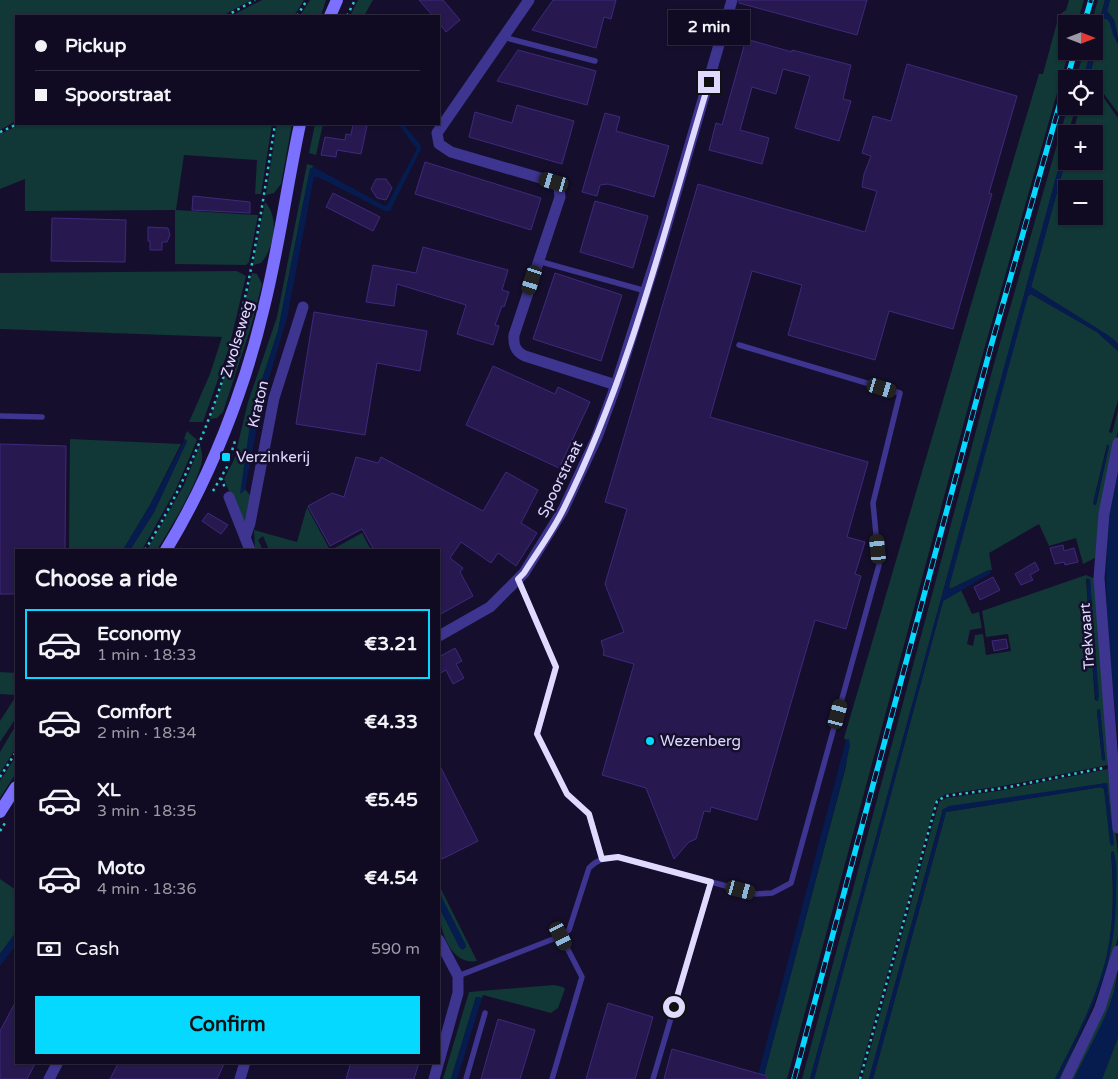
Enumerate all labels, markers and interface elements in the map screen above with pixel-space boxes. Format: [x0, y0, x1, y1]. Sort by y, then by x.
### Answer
callout: 2 min [668, 9, 750, 44]
north arrow [1058, 15, 1102, 60]
map controls [1058, 15, 1103, 225]
text: 2 min [688, 17, 730, 37]
text: Pickup [65, 35, 126, 57]
button: locate [1058, 70, 1103, 115]
route end [698, 71, 720, 93]
text: Spoorstraat [65, 84, 171, 106]
button: + [1058, 125, 1103, 170]
car [537, 171, 570, 193]
button: − [1058, 180, 1103, 225]
car [520, 263, 543, 297]
street label: Zwolseweg [217, 298, 257, 380]
car [865, 376, 898, 400]
street label: Kraton [244, 379, 272, 429]
street label: Spoorstraat [534, 437, 587, 521]
place label: Verzinkerij [236, 448, 310, 466]
marker: Verzinkerij [220, 451, 232, 463]
car [868, 533, 887, 565]
text: Choose a ride [35, 566, 178, 592]
street label: Trekvaart [1076, 602, 1098, 670]
icon: car [37, 622, 82, 667]
text: Economy [97, 623, 181, 645]
text: €3.21 [364, 633, 418, 655]
text: 1 min · 18:33 [97, 645, 196, 665]
car [826, 698, 849, 730]
icon: car [37, 700, 82, 745]
text: Comfort [97, 701, 171, 723]
text: €4.33 [364, 711, 418, 733]
text: 2 min · 18:34 [97, 723, 196, 743]
place label: Wezenberg [660, 732, 741, 750]
marker: Wezenberg [644, 735, 656, 747]
icon: car [37, 778, 82, 823]
text: XL [97, 779, 121, 801]
text: €5.45 [365, 789, 418, 811]
text: 3 min · 18:35 [97, 801, 196, 821]
icon: car [37, 856, 82, 901]
text: Moto [97, 857, 145, 879]
text: €4.54 [364, 867, 418, 889]
text: 4 min · 18:36 [97, 879, 196, 899]
car [724, 879, 757, 901]
car [547, 919, 574, 953]
icon: cash [35, 935, 63, 963]
text: Cash [75, 938, 120, 960]
text: 590 m [371, 939, 420, 959]
button: Confirm [35, 996, 420, 1054]
route start [663, 996, 685, 1018]

